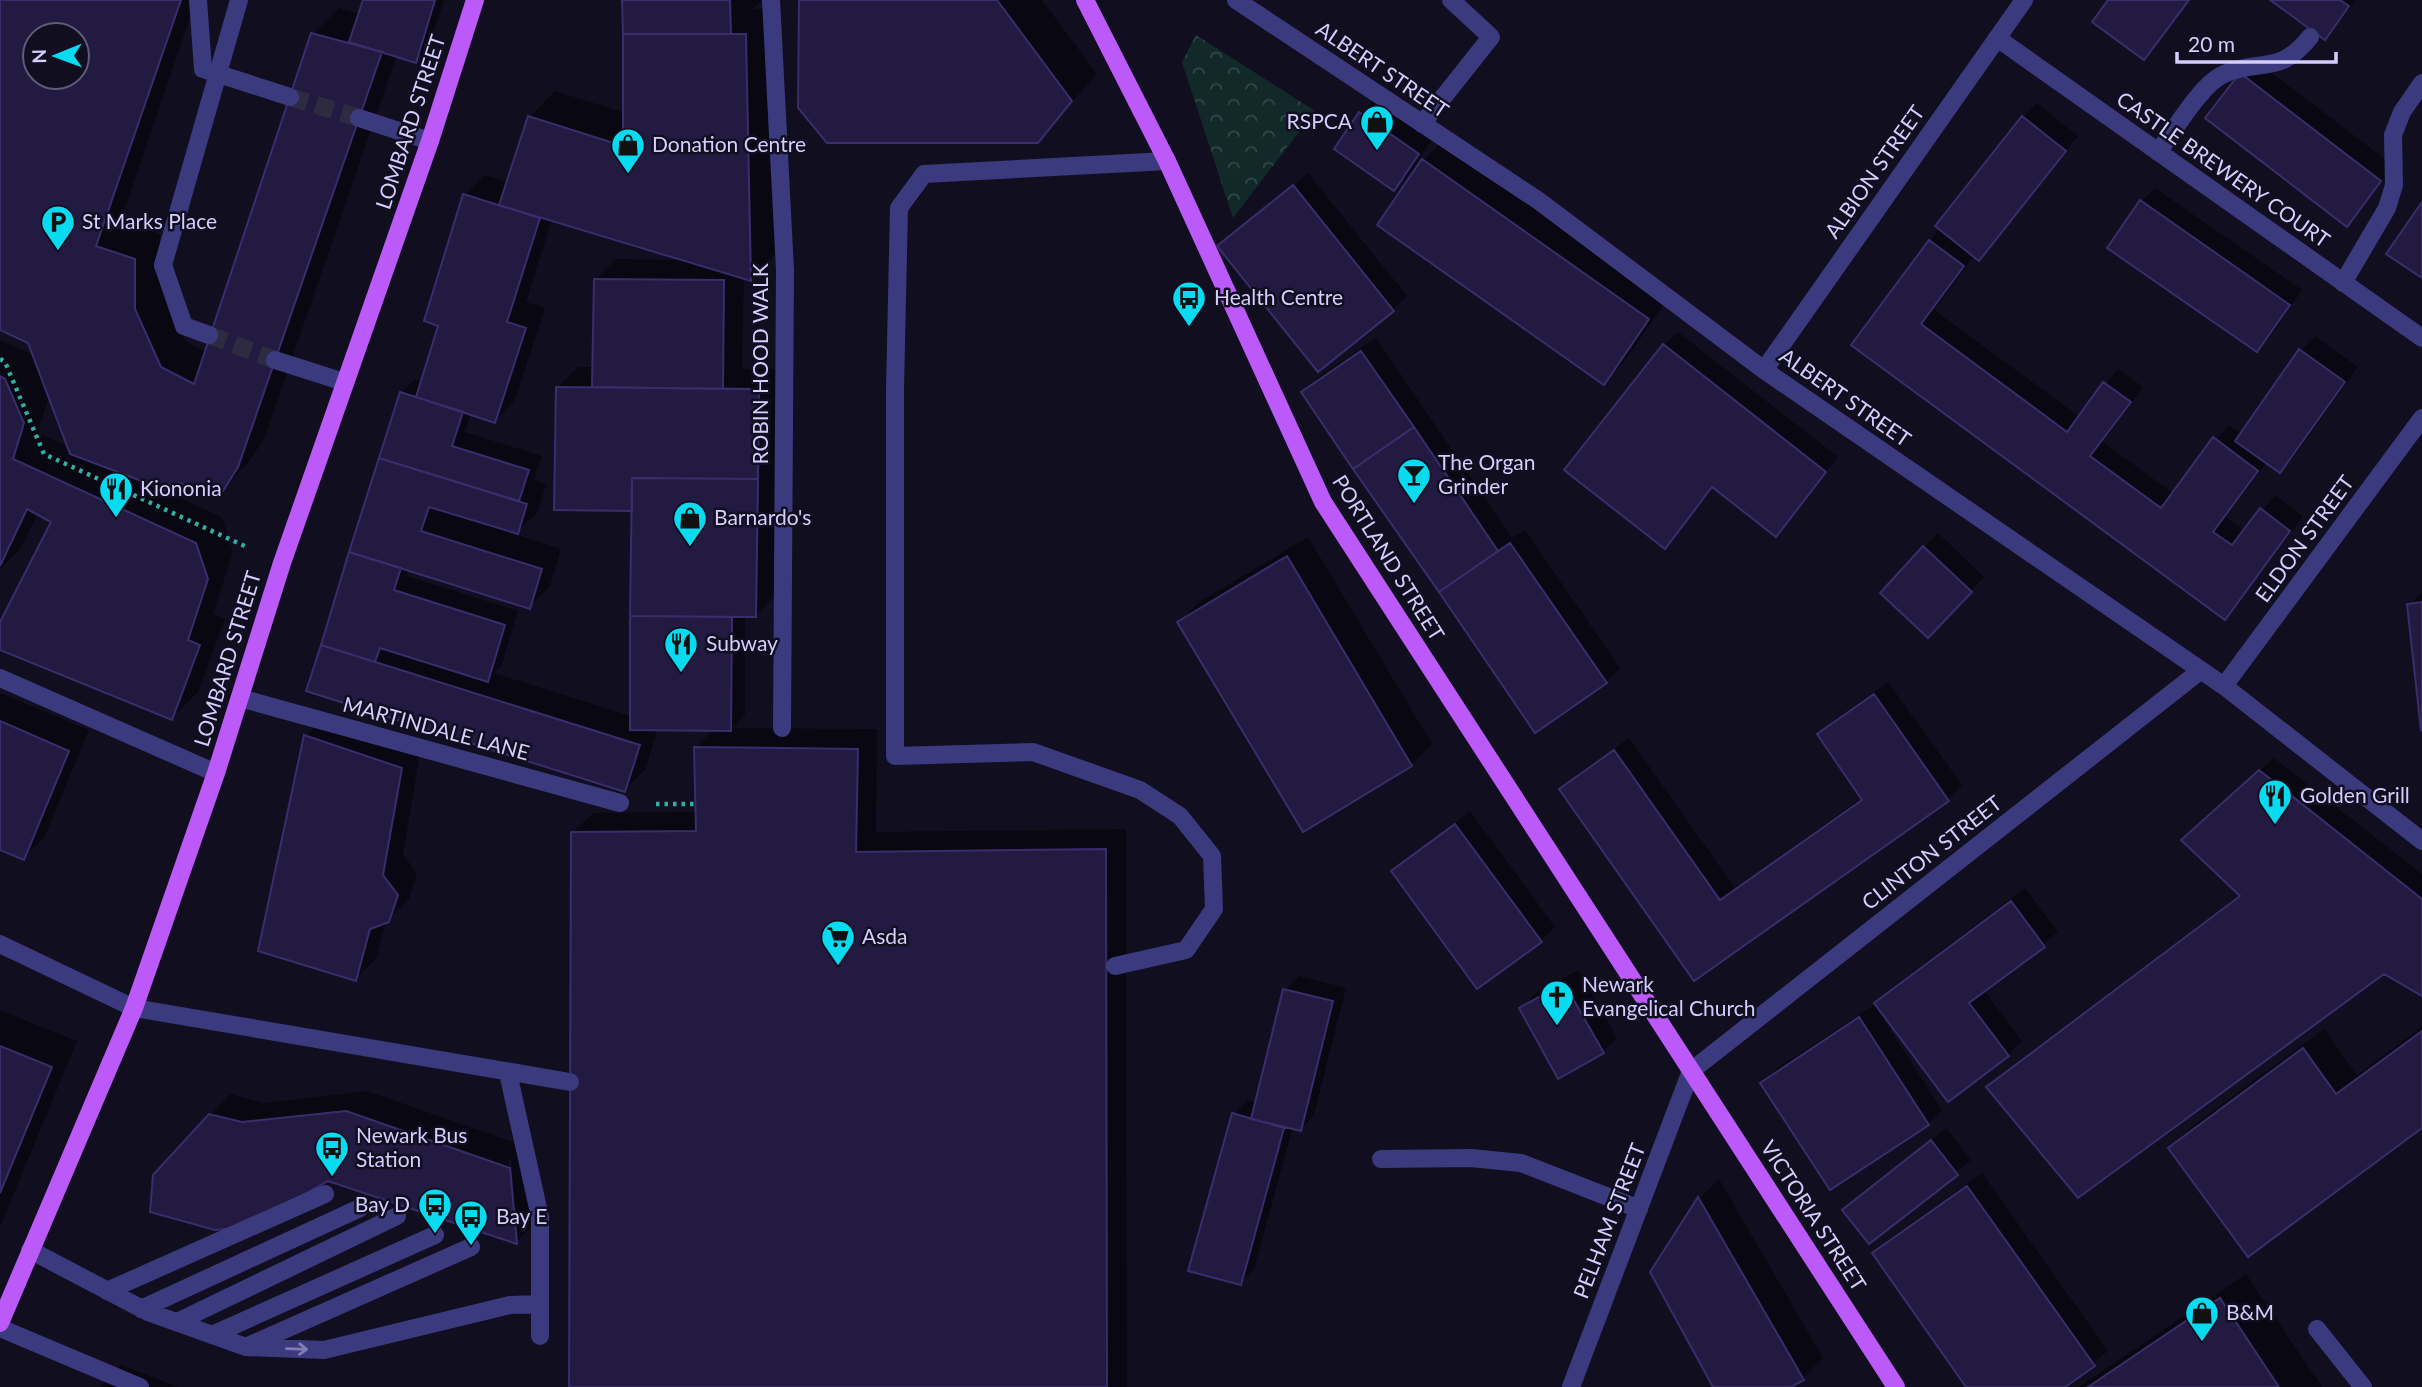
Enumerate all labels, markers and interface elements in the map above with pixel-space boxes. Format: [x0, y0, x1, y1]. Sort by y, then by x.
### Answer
street label: ALBERT STREET [1312, 15, 1454, 123]
north arrow [21, 21, 91, 91]
scale bar [2177, 21, 2336, 65]
street label: LOMBARD STREET [370, 31, 450, 212]
text: 20 m [2188, 31, 2235, 56]
text: N [27, 49, 50, 64]
street label: CASTLE BREWERY COURT [2113, 86, 2336, 252]
street label: ALBION STREET [1819, 99, 1929, 242]
shop icon: RSPCA [1358, 103, 1396, 152]
place label: RSPCA [1287, 108, 1353, 133]
shop icon: Donation Centre [609, 126, 647, 175]
place label: Donation Centre [652, 131, 806, 156]
parking icon: St Marks Place [39, 203, 77, 252]
place label: St Marks Place [82, 208, 217, 233]
street label: ROBIN HOOD WALK [747, 263, 772, 465]
bus stop icon: Health Centre [1170, 279, 1208, 328]
place label: Health Centre [1214, 284, 1343, 309]
street label: ALBERT STREET [1776, 342, 1917, 452]
place label: The Organ Grinder [1438, 449, 1535, 498]
bar icon: The Organ Grinder [1395, 456, 1433, 505]
street label: ELDON STREET [2249, 469, 2359, 606]
restaurant icon: Kiononia [97, 470, 135, 519]
street label: PORTLAND STREET [1328, 470, 1451, 645]
place label: Kiononia [140, 475, 222, 500]
shop icon: Barnardo's [671, 499, 709, 548]
place label: Barnardo's [714, 504, 811, 529]
street label: LOMBARD STREET [188, 567, 265, 749]
restaurant icon: Subway [662, 625, 700, 674]
place label: Subway [706, 630, 778, 655]
street label: MARTINDALE LANE [340, 691, 532, 764]
restaurant icon: Golden Grill [2256, 777, 2294, 826]
place label: Golden Grill [2300, 782, 2410, 807]
street label: CLINTON STREET [1856, 789, 2006, 914]
supermarket icon: Asda [819, 918, 857, 967]
place label: Asda [862, 923, 908, 948]
place label: Newark Evangelical Church [1582, 971, 1755, 1020]
church icon: Newark Evangelical Church [1538, 978, 1576, 1027]
place label: Newark Bus Station [356, 1122, 467, 1171]
bus stop icon: Newark Bus Station [313, 1129, 351, 1178]
street label: VICTORIA STREET [1756, 1135, 1873, 1296]
street label: PELHAM STREET [1567, 1139, 1650, 1302]
bus stop icon: Bay D [416, 1186, 454, 1235]
place label: Bay D [355, 1191, 410, 1216]
bus stop icon: Bay E [452, 1198, 490, 1247]
place label: Bay E [496, 1203, 547, 1228]
shop icon: B&M [2183, 1294, 2221, 1343]
place label: B&M [2226, 1299, 2274, 1324]
one-way arrow [285, 1342, 308, 1355]

